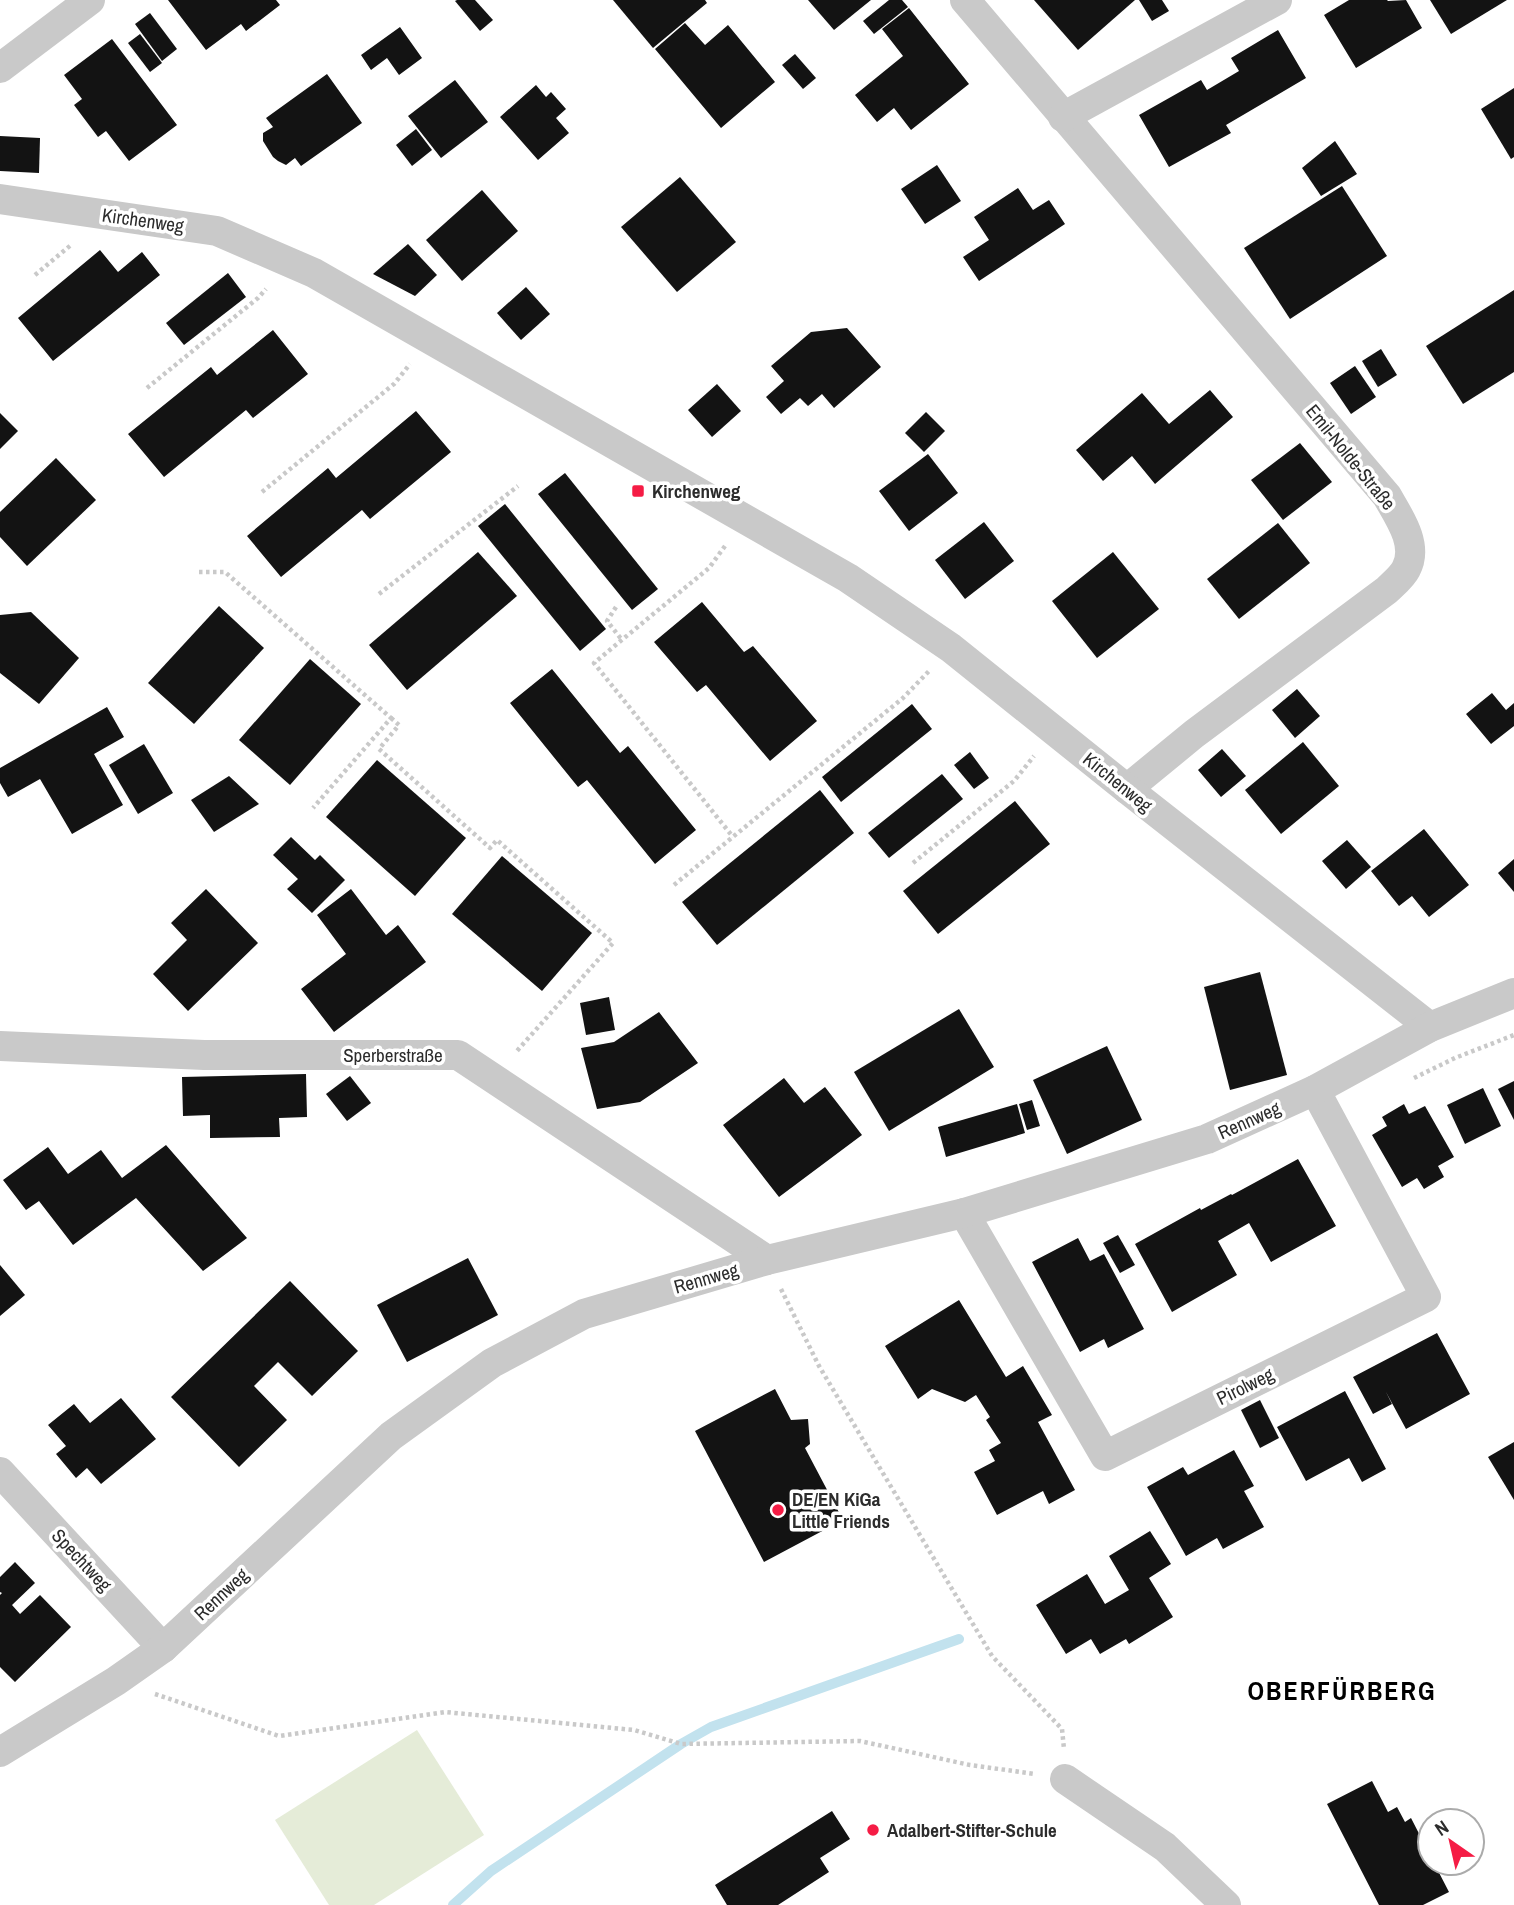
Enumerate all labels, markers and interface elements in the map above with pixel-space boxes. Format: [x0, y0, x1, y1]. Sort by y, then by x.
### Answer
street label: Kirchenweg [100, 201, 186, 239]
street label: Emil-Nolde-Straße [1300, 399, 1402, 515]
place label: Kirchenweg [652, 478, 741, 504]
marker: Kirchenweg [630, 483, 646, 499]
street label: Kirchenweg [1078, 746, 1158, 818]
street label: Sperberstraße [343, 1042, 443, 1068]
street label: Rennweg [1214, 1095, 1285, 1145]
street label: Rennweg [671, 1256, 742, 1300]
street label: Pirolweg [1212, 1361, 1278, 1411]
place label: DE/EN KiGa Little Friends [792, 1486, 890, 1534]
marker: DE/EN KiGa Little Friends [770, 1502, 786, 1518]
street label: Spechtweg [46, 1523, 118, 1597]
street label: Rennweg [188, 1562, 254, 1626]
district label: OBERFÜRBERG [1248, 1673, 1437, 1708]
north arrow [1416, 1807, 1486, 1877]
text: N [1430, 1814, 1453, 1842]
place label: Adalbert-Stifter-Schule [887, 1817, 1057, 1843]
marker: Adalbert-Stifter-Schule [865, 1822, 881, 1838]

